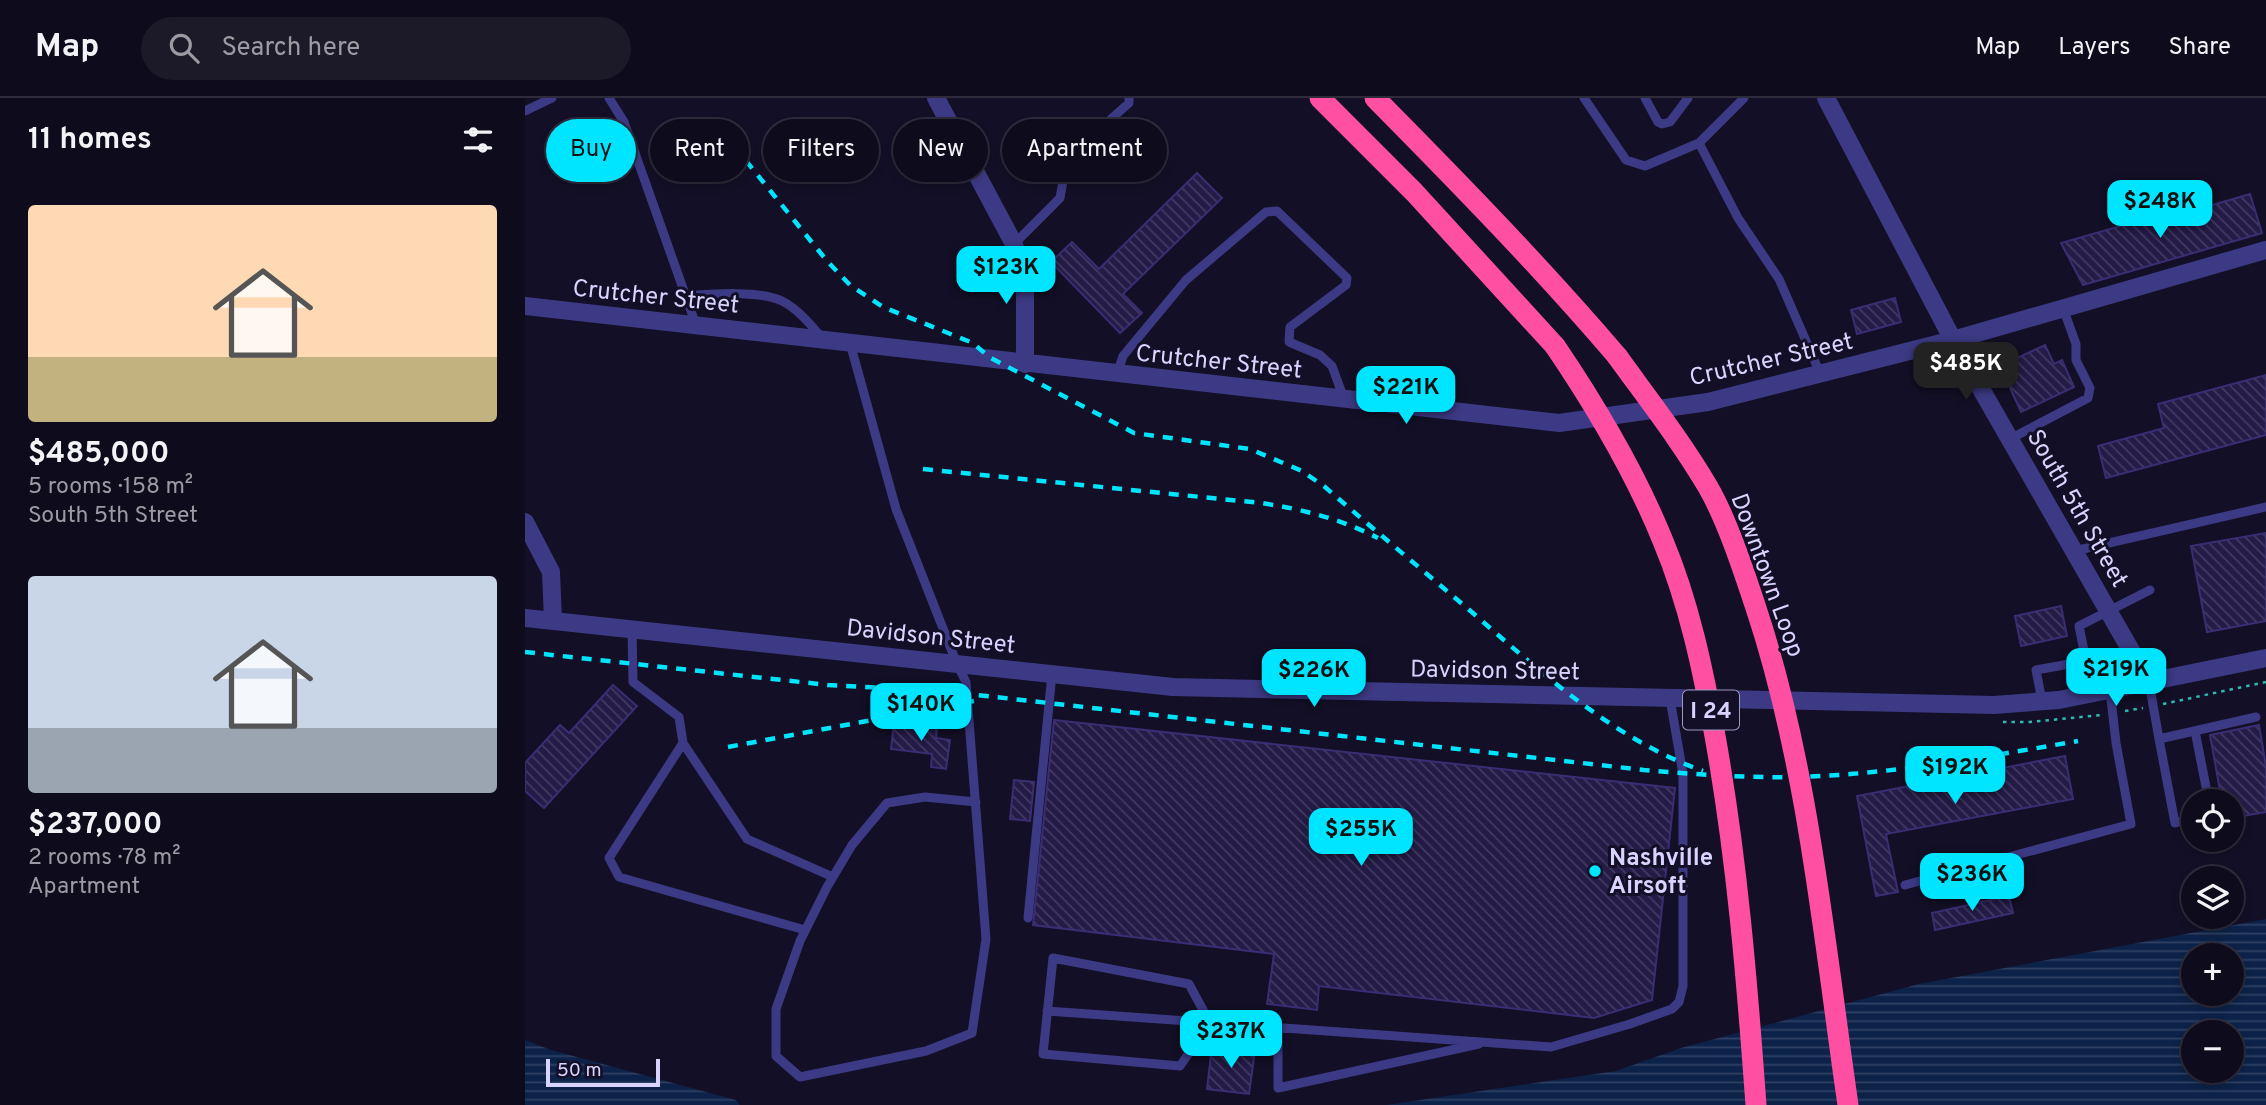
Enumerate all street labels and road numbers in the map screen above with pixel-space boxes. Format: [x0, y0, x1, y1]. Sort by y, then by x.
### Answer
street label: Crutcher Street [571, 274, 740, 322]
street label: Crutcher Street [1687, 328, 1856, 394]
street label: Crutcher Street [1134, 339, 1303, 387]
street label: South 5th Street [2019, 425, 2134, 593]
street label: Downtown Loop [1723, 490, 1810, 662]
street label: Davidson Street [845, 614, 1017, 662]
street label: Davidson Street [1410, 656, 1580, 688]
road number: I 24 [1683, 690, 1739, 730]

